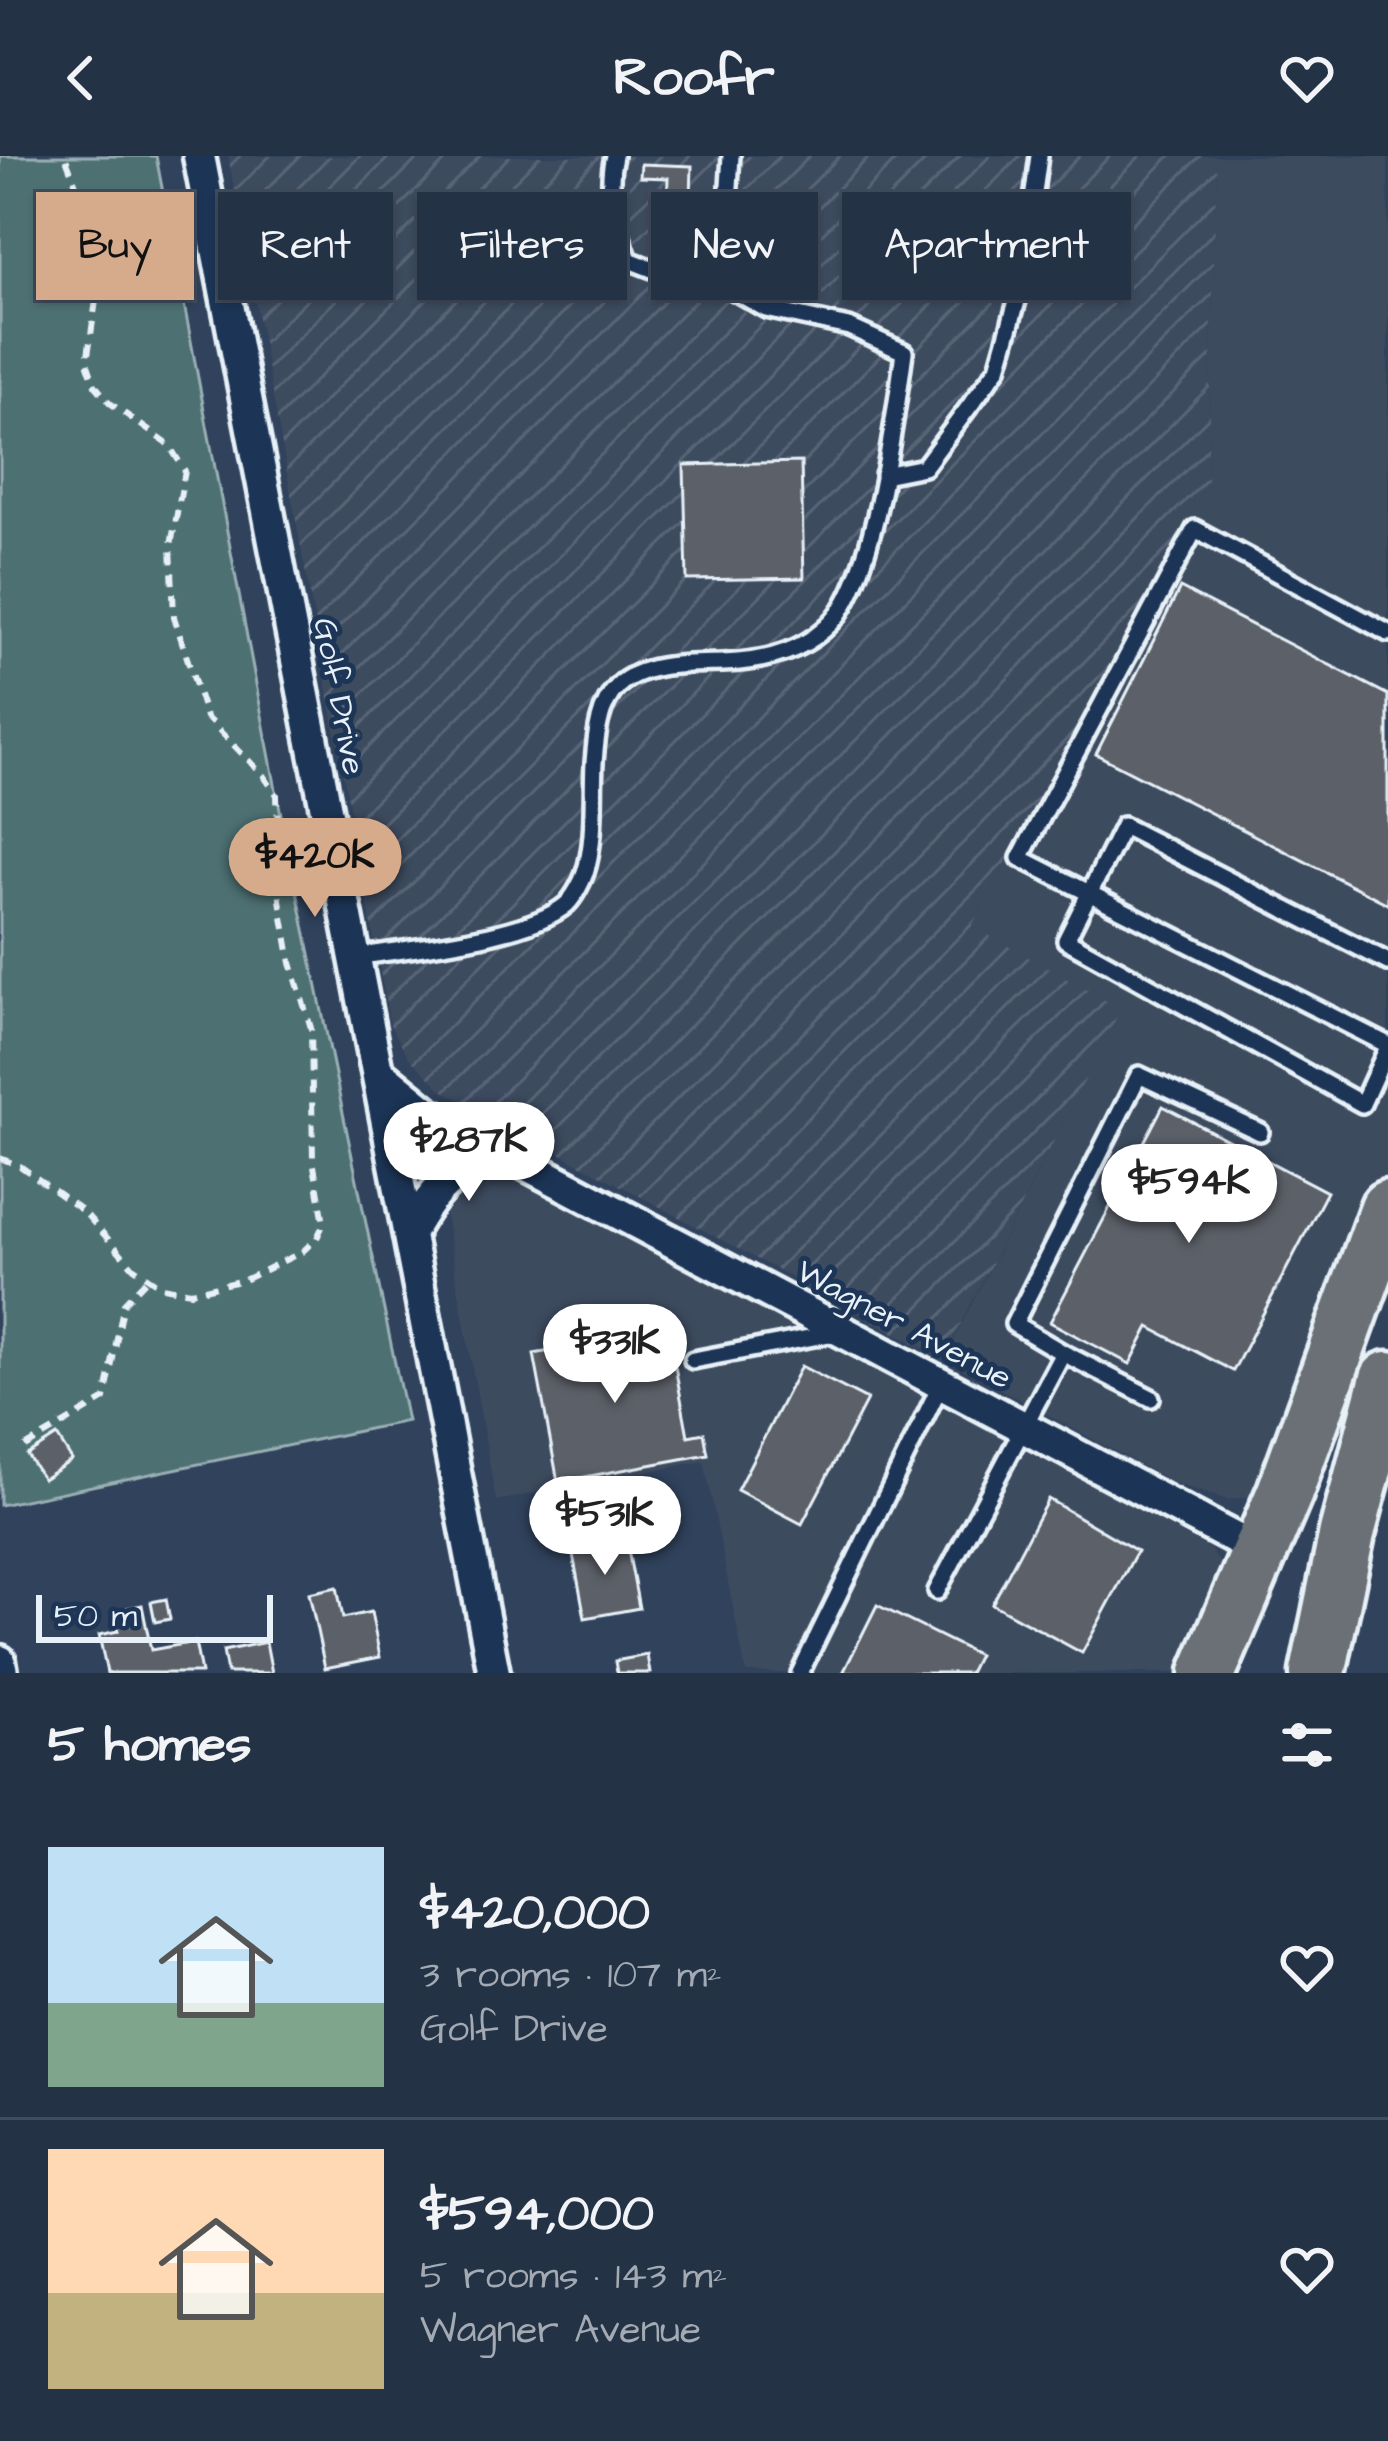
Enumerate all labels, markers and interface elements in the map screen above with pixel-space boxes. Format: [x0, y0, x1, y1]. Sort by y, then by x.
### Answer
text: Roofr [613, 41, 775, 116]
icon: back [48, 45, 114, 111]
icon: heart [1274, 45, 1340, 111]
chip: Buy [36, 192, 194, 300]
chip: Rent [218, 192, 393, 300]
chip: Filters [417, 192, 627, 300]
chip: New [651, 192, 818, 300]
chip: Apartment [842, 192, 1131, 300]
street label: Golf Drive [301, 614, 377, 779]
pin: $420K [231, 818, 399, 920]
text: $420K [256, 830, 374, 884]
pin: $287K [385, 1102, 553, 1204]
text: $287K [411, 1114, 527, 1168]
pin: $594K [1105, 1144, 1273, 1246]
text: $594K [1128, 1156, 1250, 1210]
street label: Wagner Avenue [787, 1249, 1020, 1403]
pin: $331K [531, 1304, 699, 1406]
text: $331K [570, 1316, 660, 1370]
pin: $531K [521, 1476, 689, 1578]
text: $531K [556, 1488, 654, 1542]
scale bar [36, 1589, 273, 1642]
text: 50 m [54, 1593, 137, 1639]
text: 5 homes [48, 1710, 251, 1781]
icon: filters [1274, 1712, 1340, 1778]
text: $420,000 [420, 1878, 650, 1949]
icon: home [144, 1895, 288, 2039]
icon: heart [1274, 1934, 1340, 2000]
text: 3 rooms · 107 m² [420, 1949, 722, 2003]
text: Golf Drive [420, 2003, 608, 2057]
text: $594,000 [420, 2179, 654, 2250]
icon: home [144, 2197, 288, 2341]
icon: heart [1274, 2236, 1340, 2302]
text: 5 rooms · 143 m² [420, 2250, 727, 2304]
text: Wagner Avenue [420, 2304, 701, 2358]

